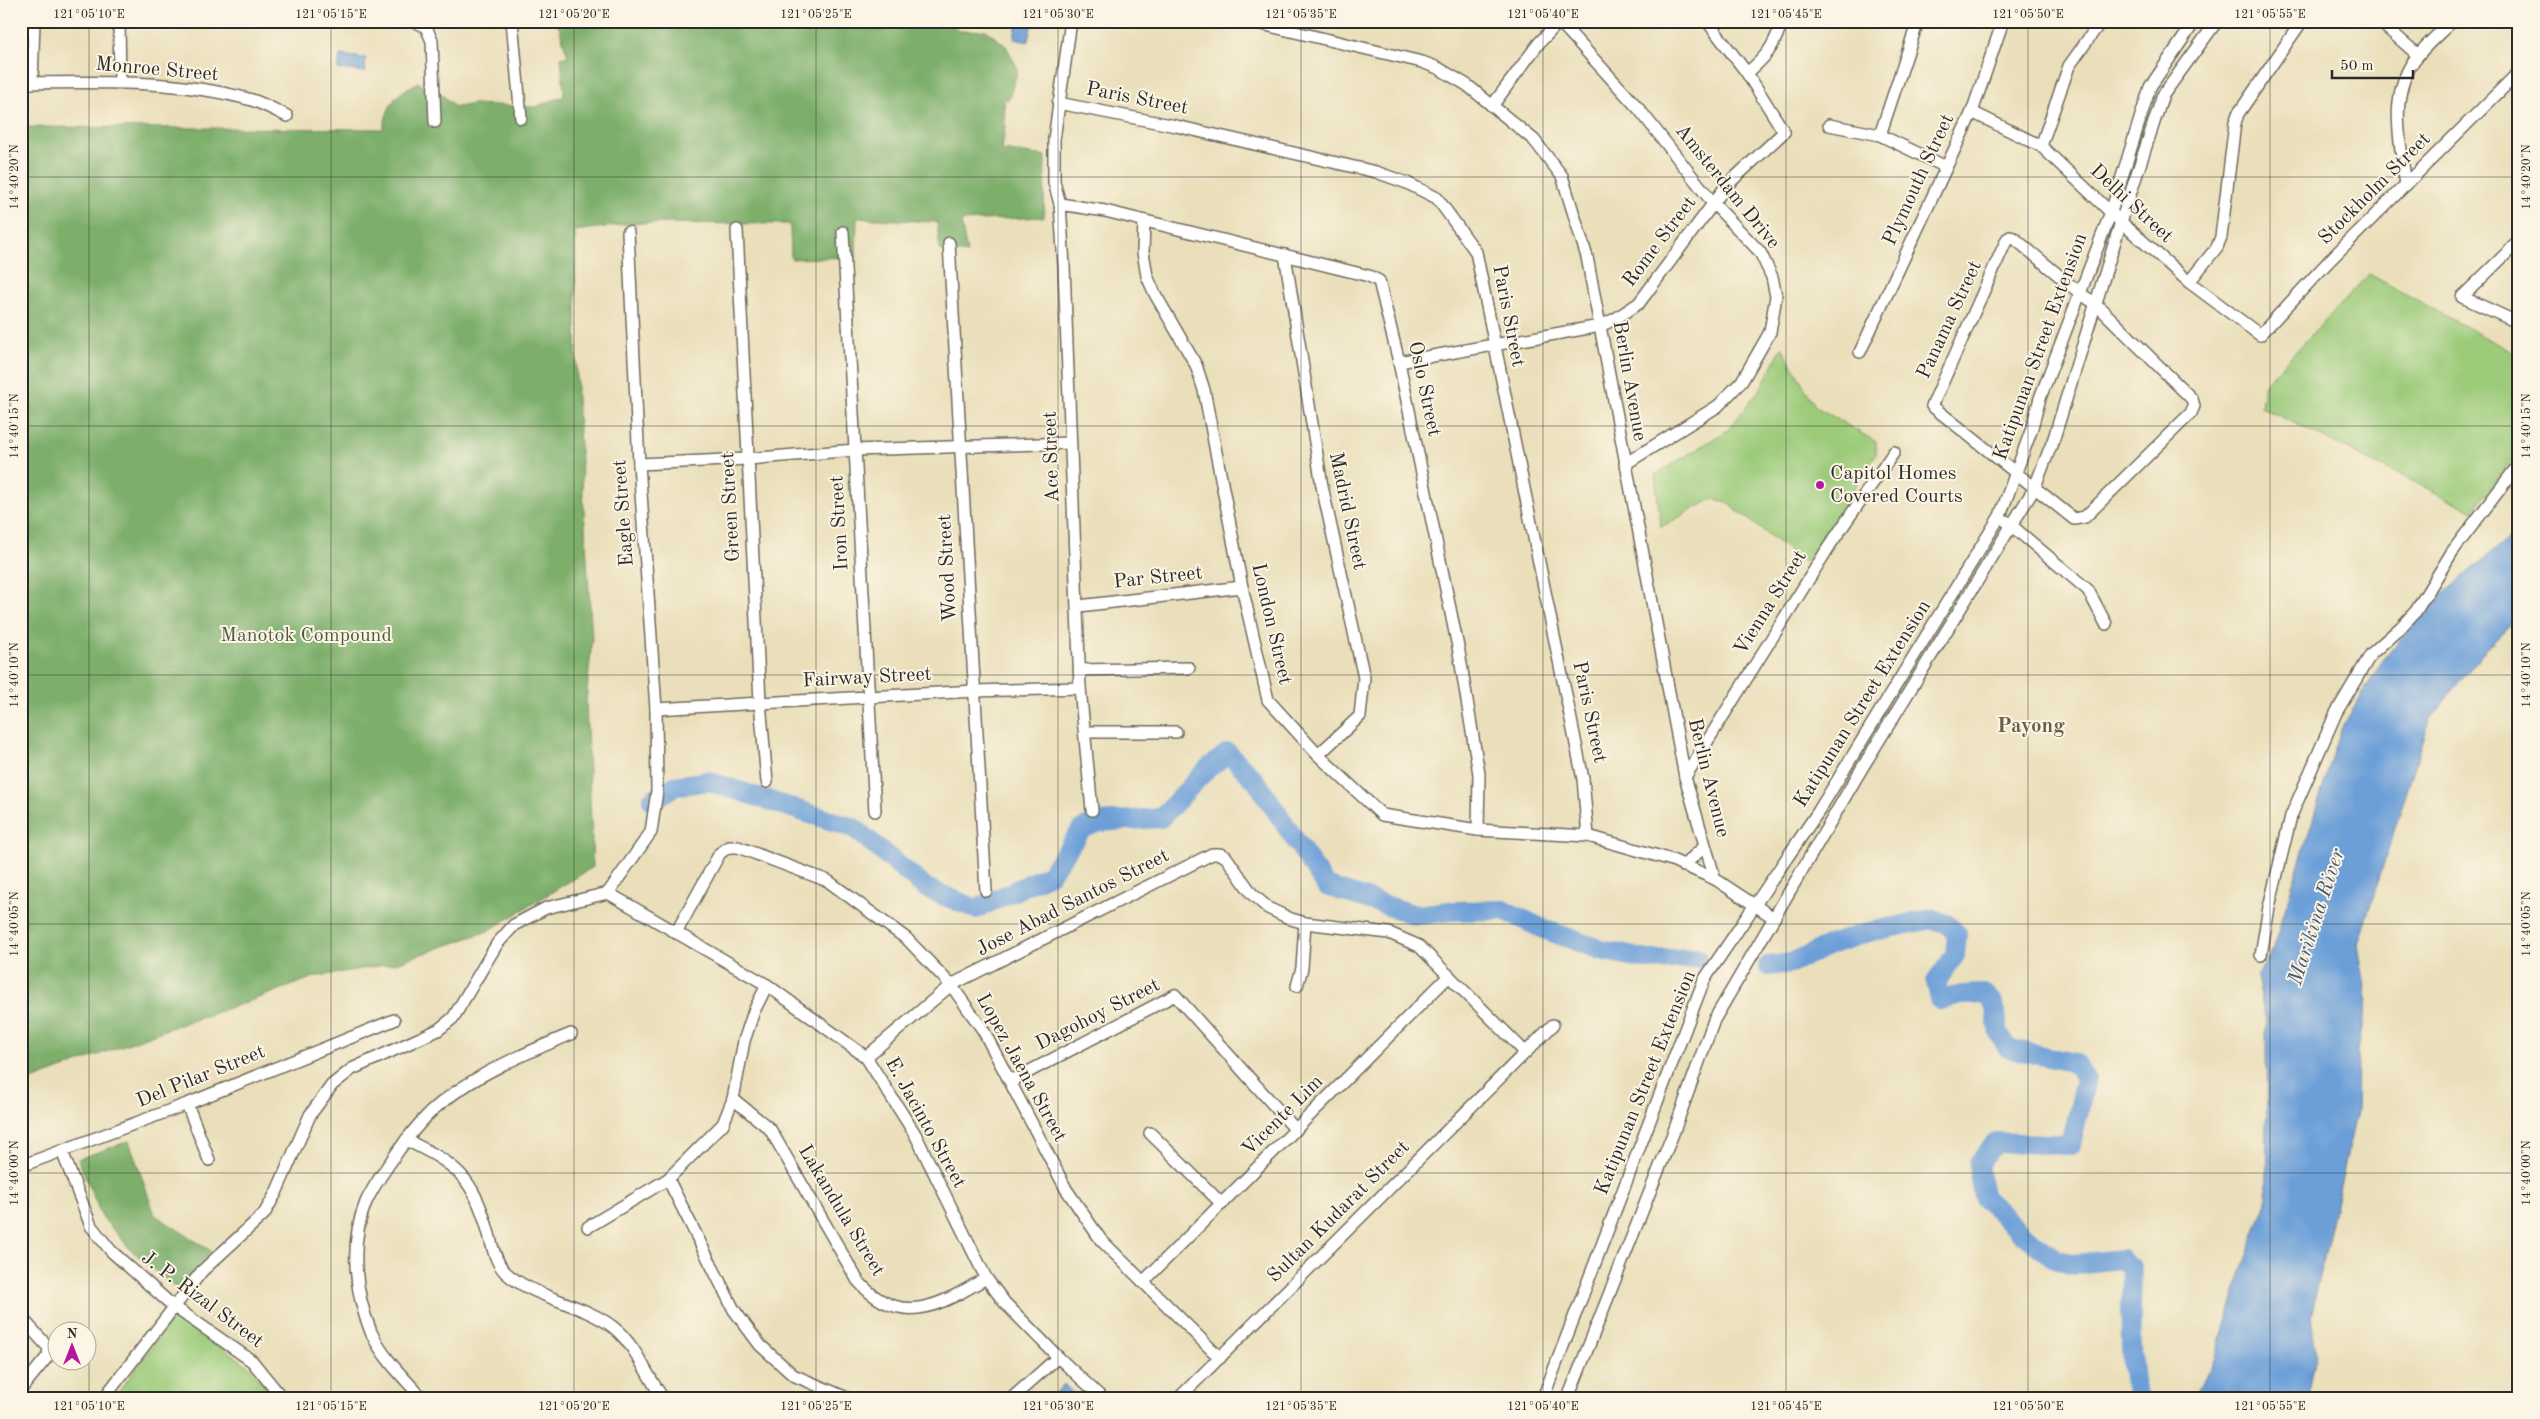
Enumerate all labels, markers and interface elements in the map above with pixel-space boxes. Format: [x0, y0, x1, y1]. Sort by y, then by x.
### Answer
text: 121°05'10"E [53, 8, 125, 21]
text: 121°05'15"E [295, 8, 367, 21]
text: 121°05'20"E [538, 8, 610, 21]
text: 121°05'25"E [780, 8, 852, 21]
text: 121°05'30"E [1022, 8, 1094, 21]
text: 121°05'35"E [1265, 8, 1337, 21]
text: 121°05'40"E [1507, 8, 1579, 21]
text: 121°05'45"E [1750, 8, 1822, 21]
text: 121°05'50"E [1992, 8, 2064, 21]
text: 121°05'55"E [2234, 8, 2306, 21]
scale bar [2332, 48, 2414, 80]
street label: Monroe Street [95, 55, 219, 85]
text: 50 m [2340, 59, 2374, 74]
street label: Paris Street [1084, 79, 1190, 119]
street label: Plymouth Street [1880, 111, 1958, 249]
street label: Amsterdam Drive [1671, 121, 1783, 253]
street label: Stockholm Street [2315, 129, 2435, 249]
text: 14°40'20"N [9, 144, 21, 210]
text: 14°40'20"N [2521, 144, 2533, 210]
street label: Delhi Street [2086, 161, 2176, 247]
street label: Rome Street [1620, 193, 1700, 291]
street label: Katipunan Street Extension [1991, 231, 2092, 463]
street label: Panama Street [1914, 258, 1986, 382]
street label: Paris Street [1488, 263, 1528, 369]
street label: Berlin Avenue [1609, 319, 1649, 443]
street label: Oslo Street [1404, 340, 1444, 438]
text: 14°40'15"N [8, 393, 21, 459]
text: 14°40'15"N [2520, 393, 2533, 459]
street label: Ace Street [1040, 411, 1064, 503]
street label: Madrid Street [1325, 450, 1369, 572]
street label: Green Street [718, 451, 744, 563]
street label: Eagle Street [610, 459, 638, 567]
place label: Capitol Homes Covered Courts [1830, 464, 1963, 507]
street label: Iron Street [828, 475, 852, 571]
marker: Capitol Homes Covered Courts [1814, 479, 1826, 491]
street label: Wood Street [935, 513, 961, 623]
street label: Vienna Street [1731, 547, 1811, 659]
street label: London Street [1247, 561, 1295, 687]
street label: Par Street [1112, 563, 1204, 593]
street label: Katipunan Street Extension [1791, 597, 1935, 811]
park label: Manotok Compound [220, 626, 392, 646]
text: 14°40'10"N [9, 642, 21, 708]
text: 14°40'10"N [2521, 642, 2533, 708]
street label: Paris Street [1568, 659, 1610, 765]
street label: Fairway Street [802, 665, 932, 691]
street label: Berlin Avenue [1684, 716, 1732, 840]
district label: Payong [1997, 716, 2065, 737]
water label: Marikina River [2285, 845, 2349, 989]
street label: Jose Abad Santos Street [974, 846, 1172, 960]
text: 14°40'05"N [8, 891, 21, 957]
text: 14°40'05"N [2520, 891, 2533, 957]
street label: Katipunan Street Extension [1592, 968, 1700, 1198]
street label: Dagohoy Street [1033, 975, 1163, 1055]
street label: Lopez Jaena Street [972, 990, 1070, 1146]
street label: Del Pilar Street [134, 1042, 268, 1112]
street label: E. Jacinto Street [881, 1054, 969, 1192]
street label: Vicente Lim [1239, 1072, 1327, 1160]
street label: Sultan Kudarat Street [1264, 1137, 1414, 1287]
text: 14°40'00"N [9, 1140, 21, 1206]
text: 14°40'00"N [2521, 1140, 2533, 1206]
street label: Lakandula Street [794, 1142, 888, 1280]
street label: J. P. Rizal Street [137, 1248, 267, 1352]
north arrow [48, 1322, 98, 1372]
text: N [67, 1327, 78, 1341]
text: 121°05'10"E [53, 1400, 125, 1413]
text: 121°05'15"E [295, 1400, 367, 1413]
text: 121°05'20"E [538, 1400, 610, 1413]
text: 121°05'25"E [780, 1400, 852, 1413]
text: 121°05'30"E [1022, 1400, 1094, 1413]
text: 121°05'35"E [1265, 1400, 1337, 1413]
text: 121°05'40"E [1507, 1400, 1579, 1413]
text: 121°05'45"E [1750, 1400, 1822, 1413]
text: 121°05'50"E [1992, 1400, 2064, 1413]
text: 121°05'55"E [2234, 1400, 2306, 1413]

